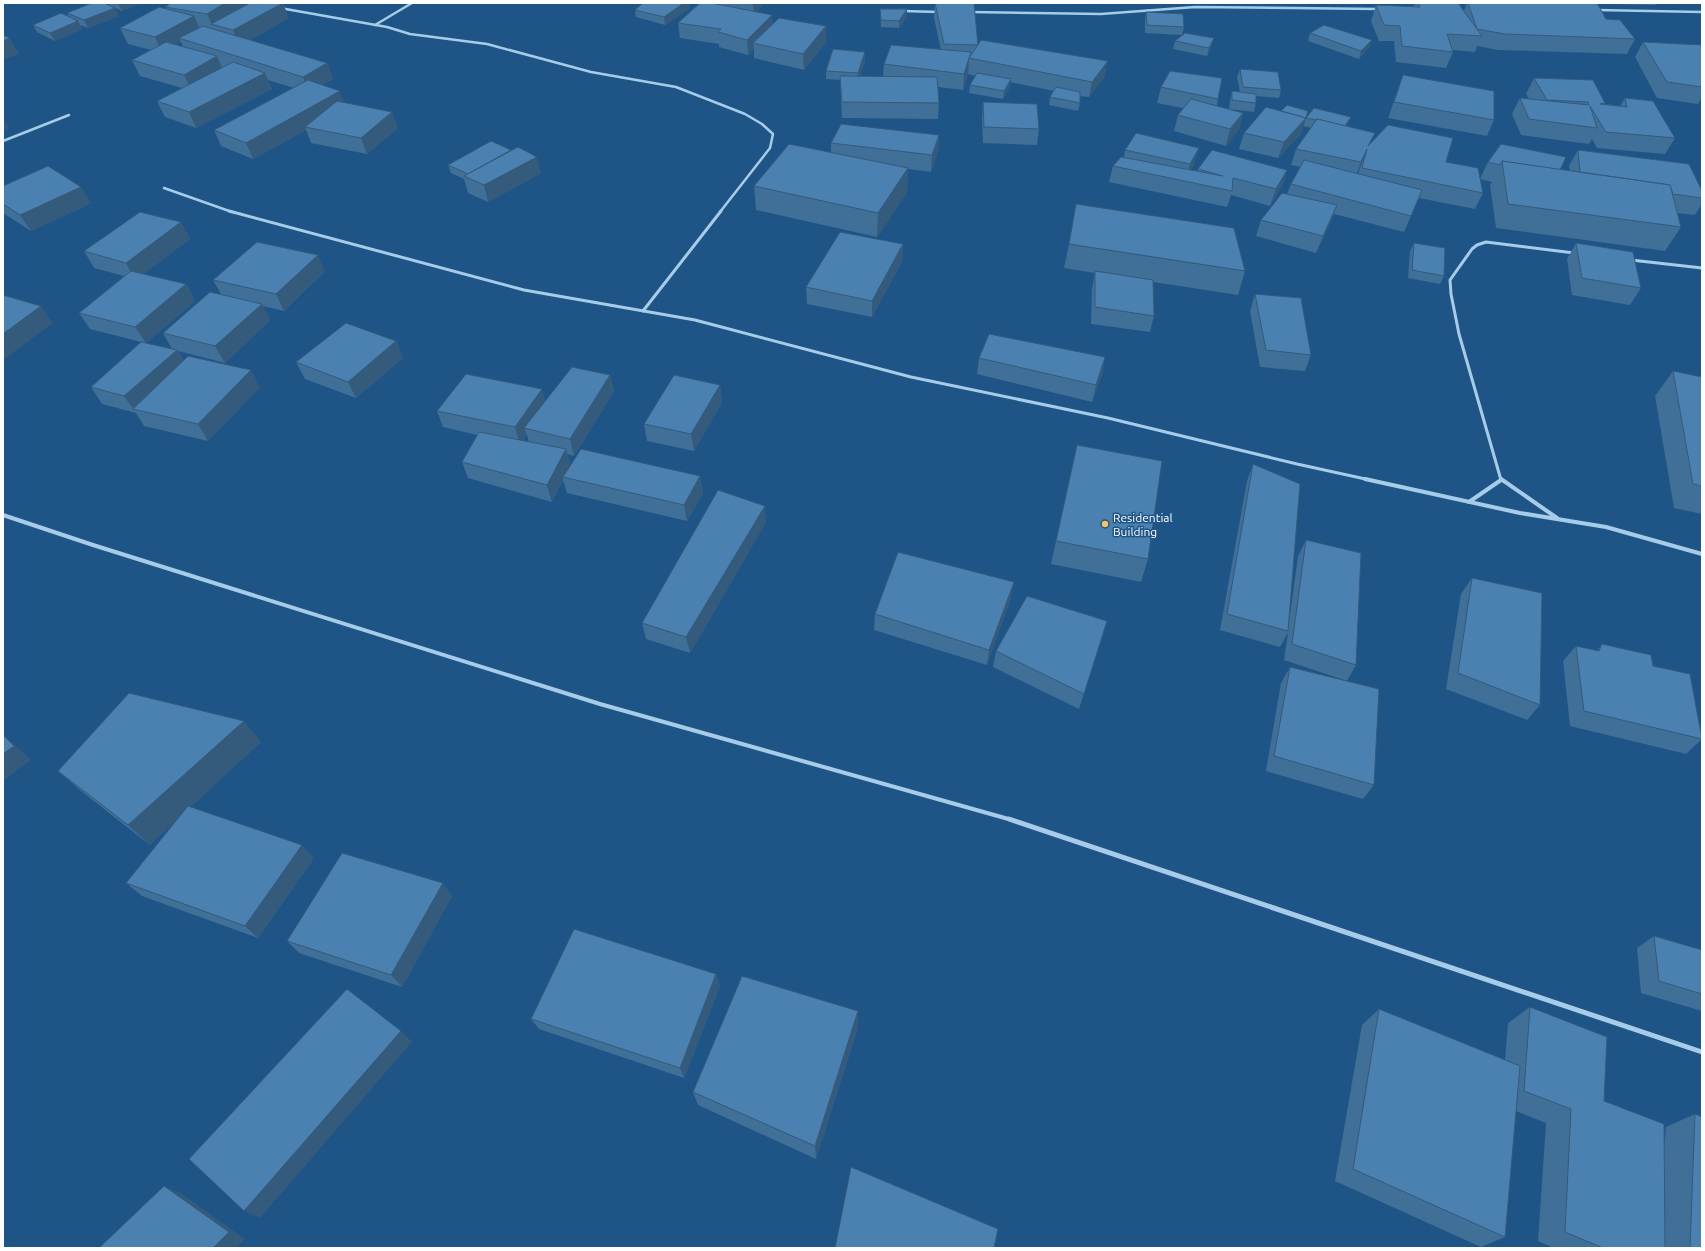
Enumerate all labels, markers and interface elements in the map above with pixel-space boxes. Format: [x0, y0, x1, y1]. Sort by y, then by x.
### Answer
place label: Residential Building [1113, 511, 1173, 538]
marker: Residential Building [1100, 519, 1110, 529]

